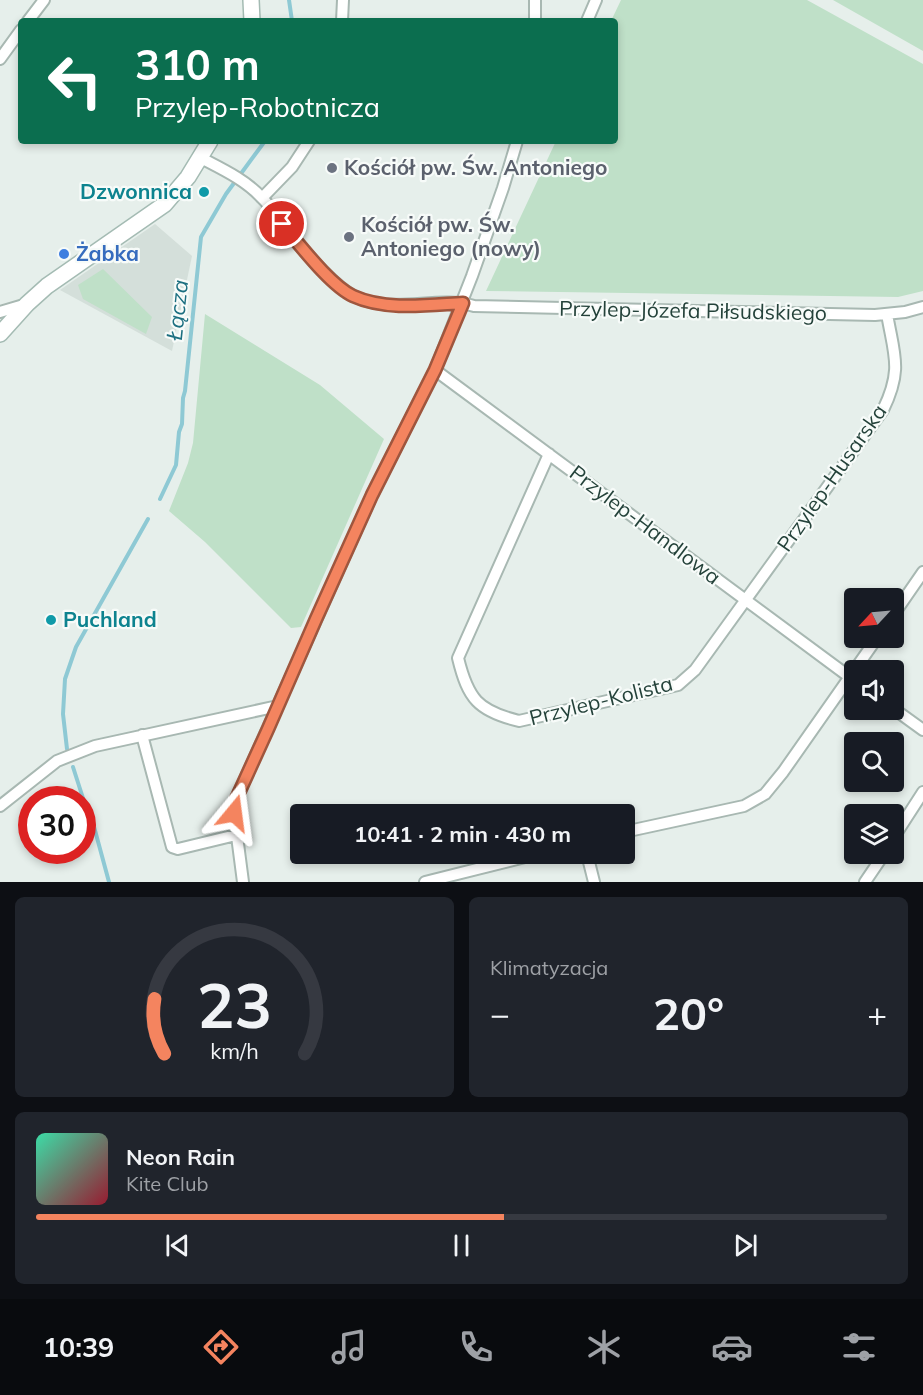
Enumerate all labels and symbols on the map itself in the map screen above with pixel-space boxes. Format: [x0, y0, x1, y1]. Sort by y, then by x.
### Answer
place label: Kościół pw. Św. Antoniego [344, 154, 607, 180]
marker: Kościół pw. Św. Antoniego [325, 161, 339, 175]
place label: Dzwonnica [80, 178, 192, 204]
marker: Dzwonnica [197, 185, 211, 199]
pin [256, 198, 307, 249]
place label: Kościół pw. Św. Antoniego (nowy) [361, 211, 541, 261]
marker: Kościół pw. Św. Antoniego (nowy) [342, 230, 356, 244]
place label: Żabka [76, 240, 139, 266]
marker: Żabka [57, 247, 71, 261]
water label: Łącza [160, 278, 194, 343]
street label: Przylep-Józefa Piłsudskiego [559, 295, 827, 325]
street label: Przylep-Husarska [771, 399, 892, 556]
street label: Przylep-Handlowa [565, 459, 726, 589]
north arrow [844, 588, 904, 648]
place label: Puchland [63, 606, 157, 632]
marker: Puchland [44, 613, 58, 627]
street label: Przylep-Kolista [526, 670, 675, 730]
position arrow [202, 781, 266, 845]
speed limit sign: 30 [18, 786, 96, 864]

